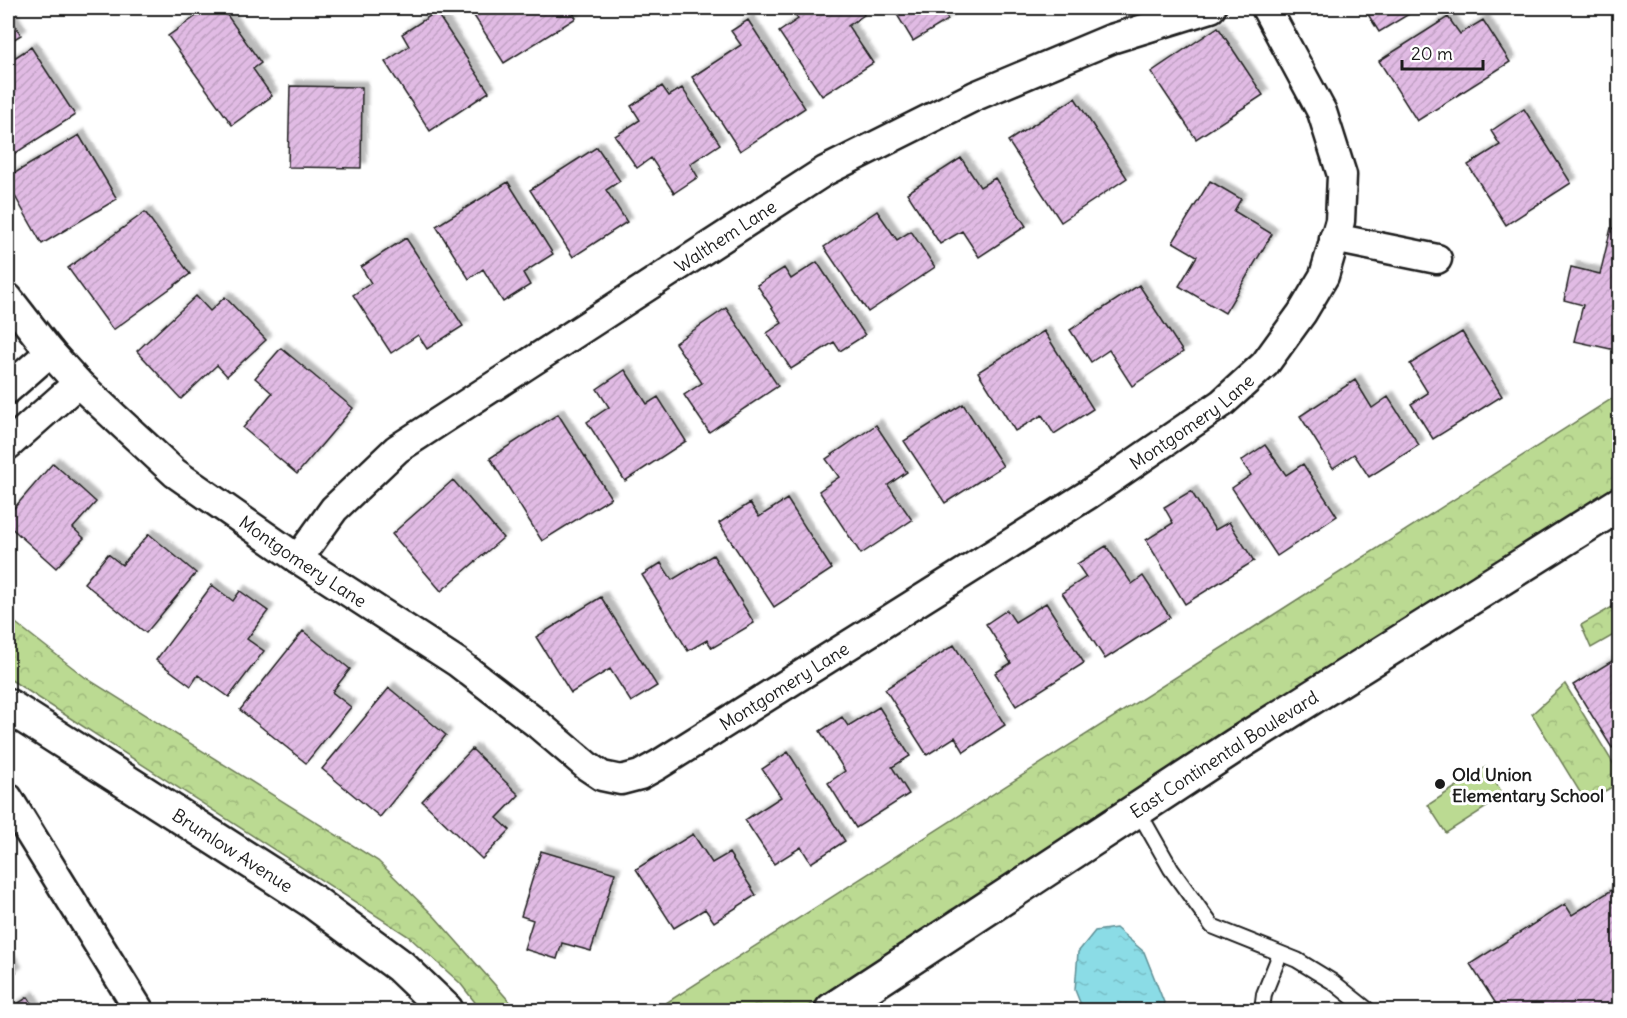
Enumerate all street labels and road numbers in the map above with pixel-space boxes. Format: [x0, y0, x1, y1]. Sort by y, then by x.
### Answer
street label: Walthem Lane [670, 194, 780, 277]
street label: Montgomery Lane [1125, 368, 1258, 475]
street label: Montgomery Lane [235, 510, 371, 612]
street label: Montgomery Lane [715, 637, 853, 735]
street label: East Continental Boulevard [1125, 685, 1323, 823]
street label: Brumlow Avenue [168, 803, 297, 897]

